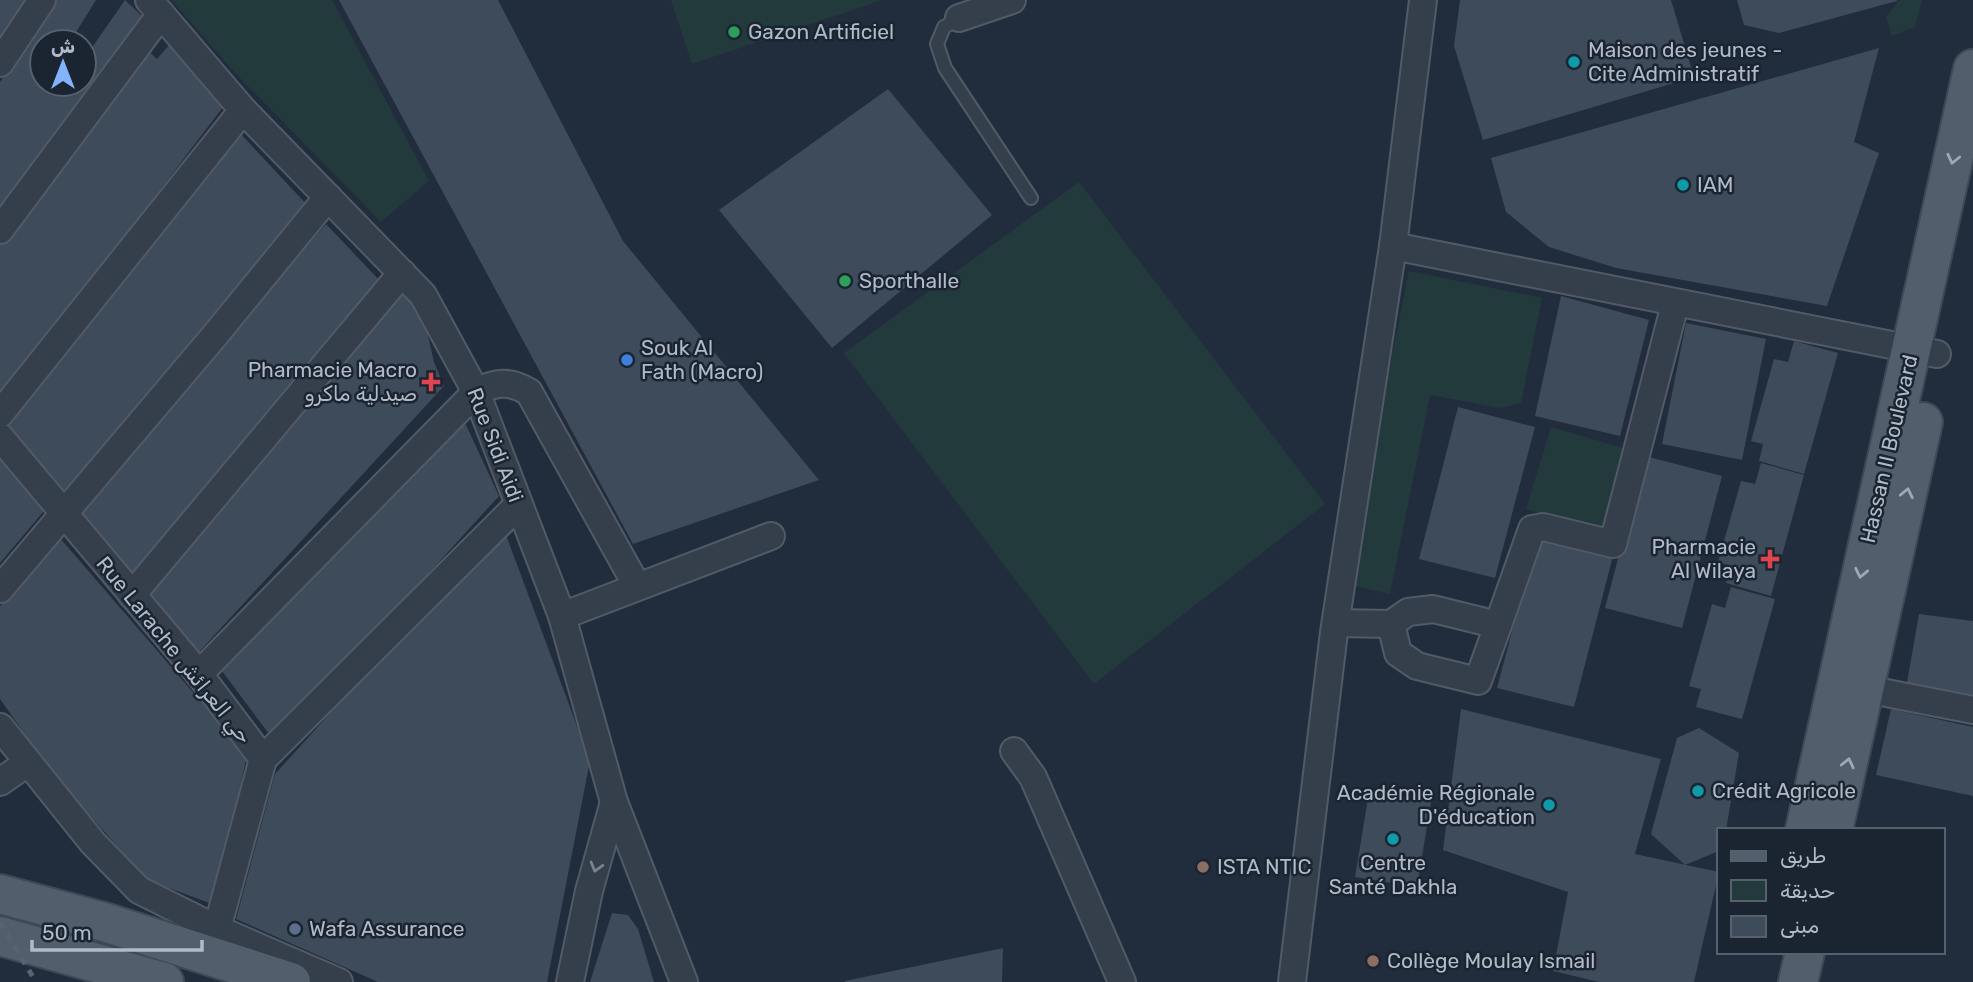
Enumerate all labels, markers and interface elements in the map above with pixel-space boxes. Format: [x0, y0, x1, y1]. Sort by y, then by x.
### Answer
place label: Gazon Artificiel [748, 19, 894, 44]
marker: Gazon Artificiel [726, 24, 742, 40]
north arrow [28, 28, 98, 98]
text: ش [51, 35, 75, 58]
place label: Maison des jeunes - Cite Administratif [1588, 37, 1782, 86]
marker: Maison des jeunes - Cite Administratif [1566, 54, 1582, 70]
one-way arrow [1947, 153, 1962, 165]
place label: IAM [1697, 172, 1733, 197]
marker: IAM [1675, 177, 1691, 193]
place label: Sporthalle [859, 268, 959, 293]
marker: Sporthalle [837, 273, 853, 289]
place label: Souk Al Fath (Macro) [641, 335, 763, 384]
marker: Souk Al Fath (Macro) [619, 352, 635, 368]
street label: Hassan II Boulevard [1855, 352, 1922, 545]
place label: Pharmacie Macro صيدلية ماكرو [248, 357, 417, 407]
marker: Pharmacie Macro صيدلية ماكرو [423, 374, 439, 390]
street label: Rue Sidi Aidi [462, 384, 529, 505]
one-way arrow [1899, 487, 1913, 499]
place label: Pharmacie Al Wilaya [1651, 534, 1756, 583]
street label: Rue Larache حي العرائش [88, 551, 258, 751]
marker: Pharmacie Al Wilaya [1762, 551, 1778, 567]
one-way arrow [1855, 567, 1869, 579]
one-way arrow [1840, 757, 1854, 769]
place label: Crédit Agricole [1712, 778, 1856, 803]
place label: Académie Régionale D'éducation [1337, 780, 1535, 829]
marker: Crédit Agricole [1690, 783, 1706, 799]
marker: Académie Régionale D'éducation [1541, 797, 1557, 813]
legend [1717, 828, 1945, 954]
marker: Centre Santé Dakhla [1385, 831, 1401, 847]
text: طريق [1780, 843, 1826, 868]
place label: Centre Santé Dakhla [1329, 850, 1457, 899]
place label: ISTA NTIC [1217, 854, 1311, 879]
marker: ISTA NTIC [1195, 859, 1211, 875]
one-way arrow [589, 861, 604, 873]
text: حديقة [1780, 878, 1835, 903]
scale bar [32, 908, 201, 952]
text: مبنى [1780, 913, 1819, 938]
place label: Wafa Assurance [309, 916, 465, 941]
text: 50 m [42, 920, 92, 945]
marker: Wafa Assurance [287, 921, 303, 937]
place label: Collège Moulay Ismail [1387, 948, 1595, 973]
marker: Collège Moulay Ismail [1365, 953, 1381, 969]

